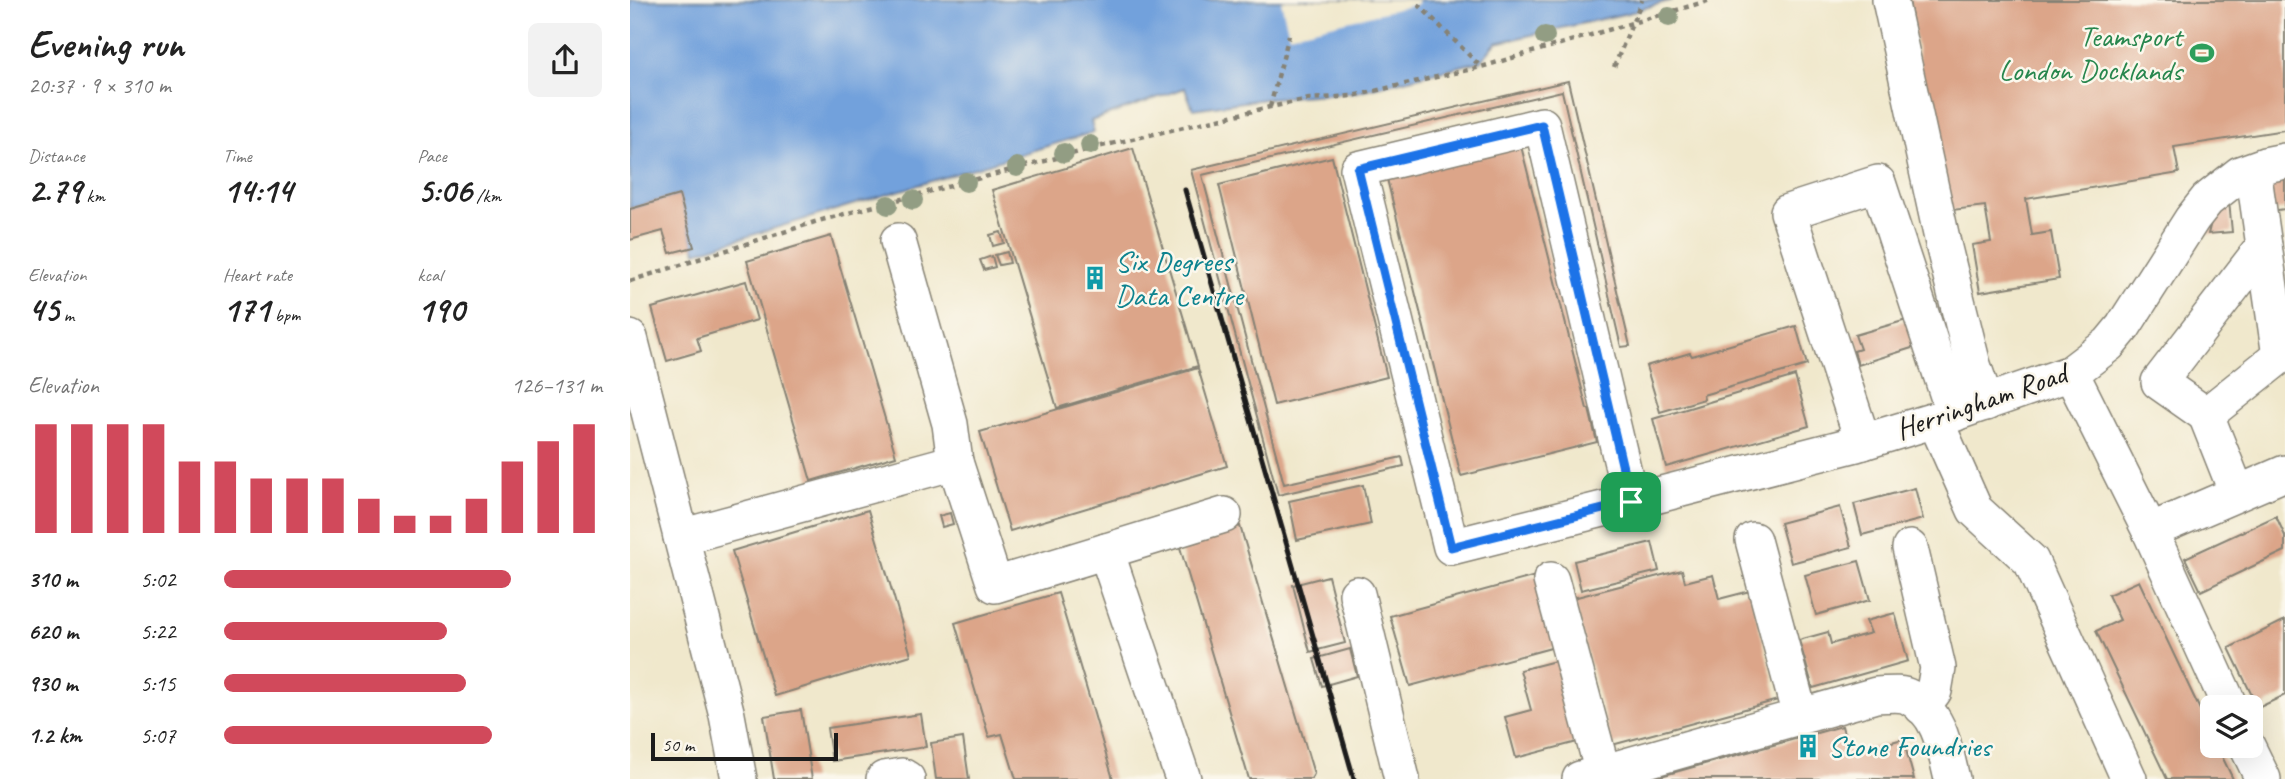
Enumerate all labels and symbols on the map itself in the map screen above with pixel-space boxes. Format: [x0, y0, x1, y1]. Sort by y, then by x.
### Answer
place label: Teamsport London Docklands [1999, 17, 2185, 89]
sports icon: Teamsport London Docklands [2188, 39, 2216, 67]
place label: Six Degrees Data Centre [1115, 242, 1245, 314]
building icon: Six Degrees Data Centre [1081, 264, 1109, 292]
street label: Herringham Road [1891, 353, 2075, 448]
pin [1601, 472, 1661, 532]
place label: Stone Foundries [1828, 727, 1993, 765]
scale bar [651, 730, 838, 762]
building icon: Stone Foundries [1794, 732, 1822, 760]

